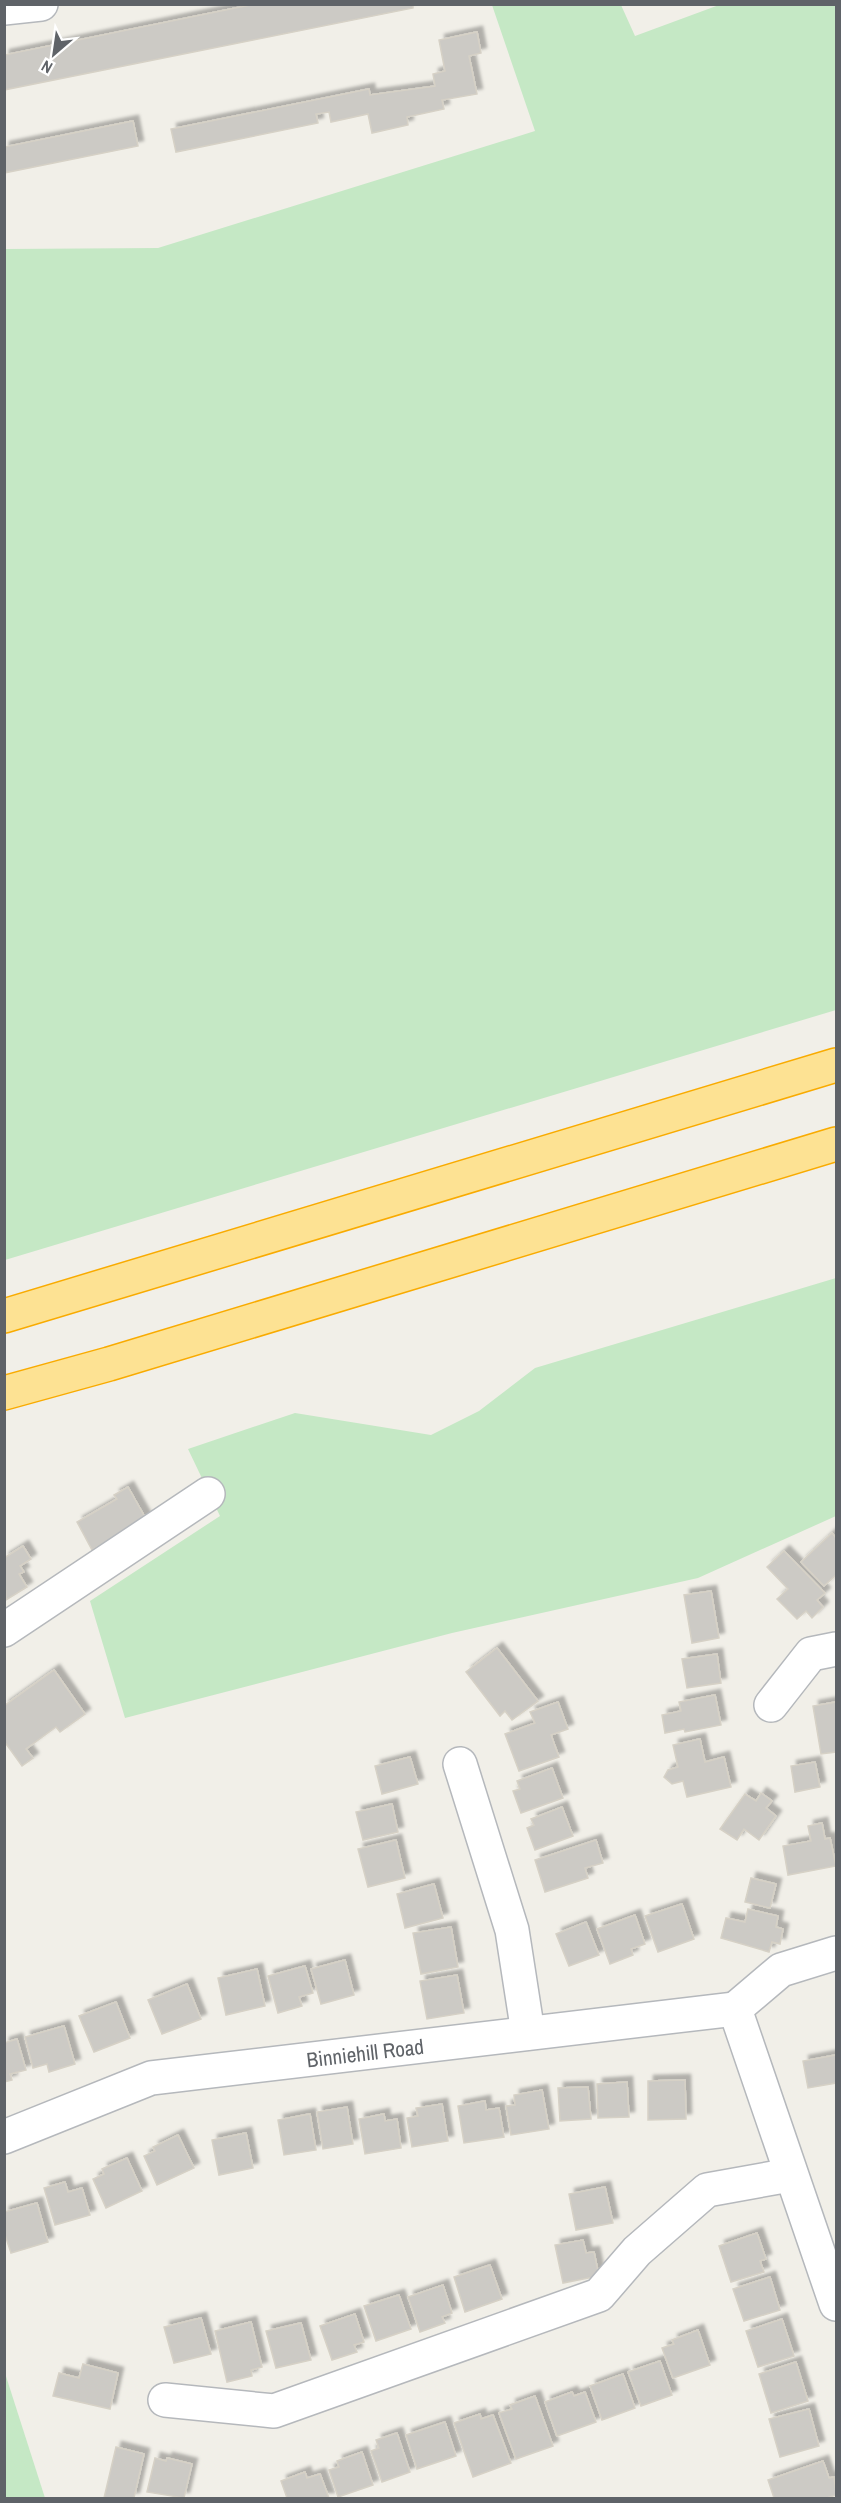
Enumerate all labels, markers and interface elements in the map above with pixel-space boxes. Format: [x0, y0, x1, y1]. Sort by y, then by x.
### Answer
north arrow [24, 24, 84, 84]
text: N [37, 55, 56, 79]
street label: Binniehill Road [305, 2031, 425, 2074]

